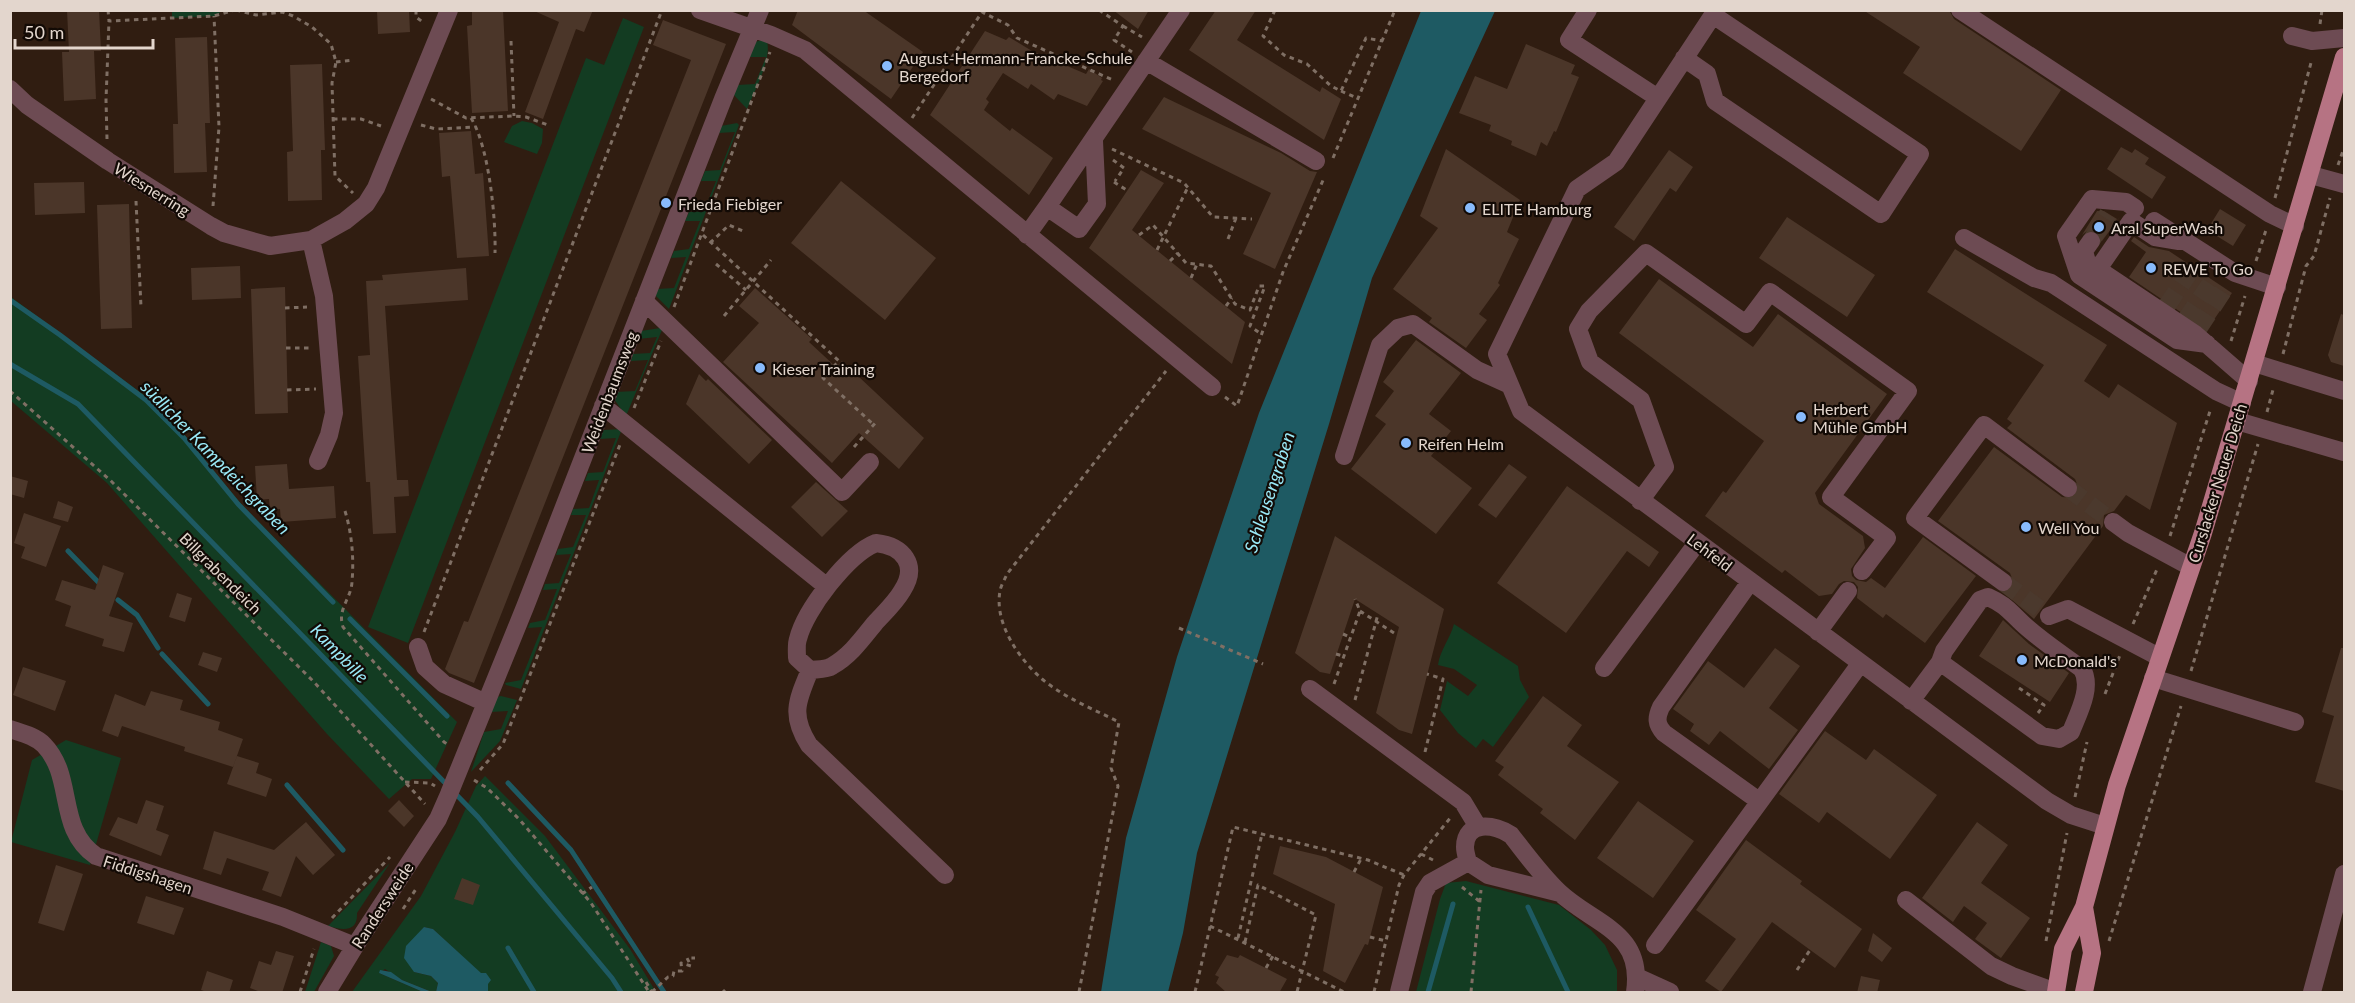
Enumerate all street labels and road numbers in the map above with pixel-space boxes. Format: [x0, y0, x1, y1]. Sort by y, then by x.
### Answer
street label: Wiesnerring [111, 158, 193, 220]
street label: Weidenbaumsweg [577, 328, 641, 456]
street label: Curslacker Neuer Deich [2184, 401, 2250, 565]
street label: Billgrabendeich [176, 528, 266, 618]
street label: Lehfeld [1684, 529, 1736, 575]
street label: Fiddigshagen [101, 851, 195, 897]
street label: Randersweide [347, 858, 417, 952]

